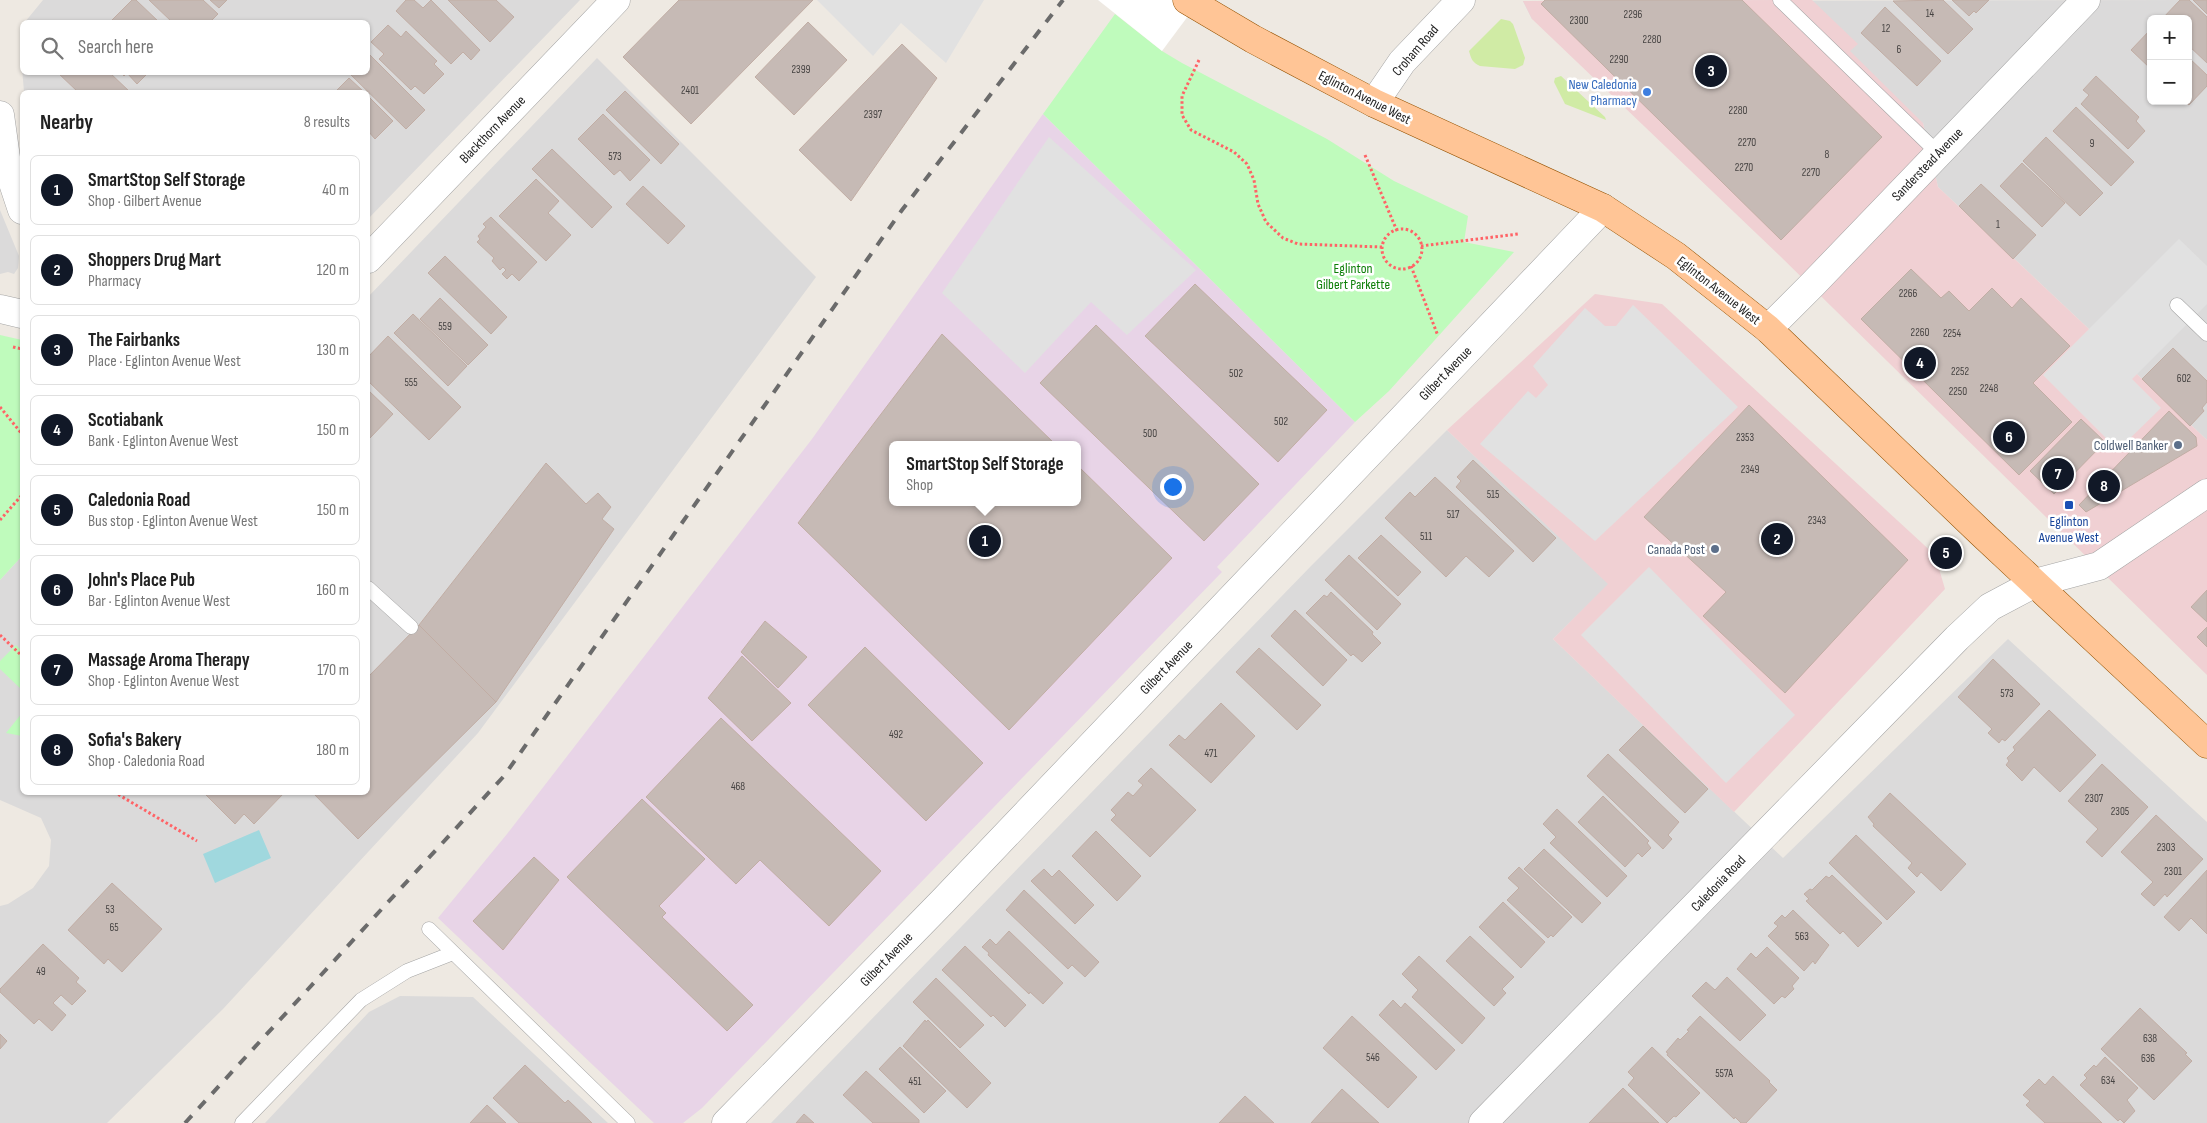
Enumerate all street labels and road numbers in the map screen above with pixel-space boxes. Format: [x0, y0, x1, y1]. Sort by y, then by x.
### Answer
street label: Croham Road [1389, 21, 1442, 79]
street label: Eglinton Avenue West [1316, 67, 1414, 128]
street label: Blackthorn Avenue [456, 92, 529, 167]
street label: Sanderstead Avenue [1888, 124, 1967, 204]
street label: Eglinton Avenue West [1674, 252, 1764, 328]
street label: Gilbert Avenue [1415, 343, 1475, 404]
street label: Gilbert Avenue [1136, 637, 1196, 698]
street label: Caledonia Road [1687, 852, 1749, 915]
street label: Gilbert Avenue [856, 929, 916, 990]

